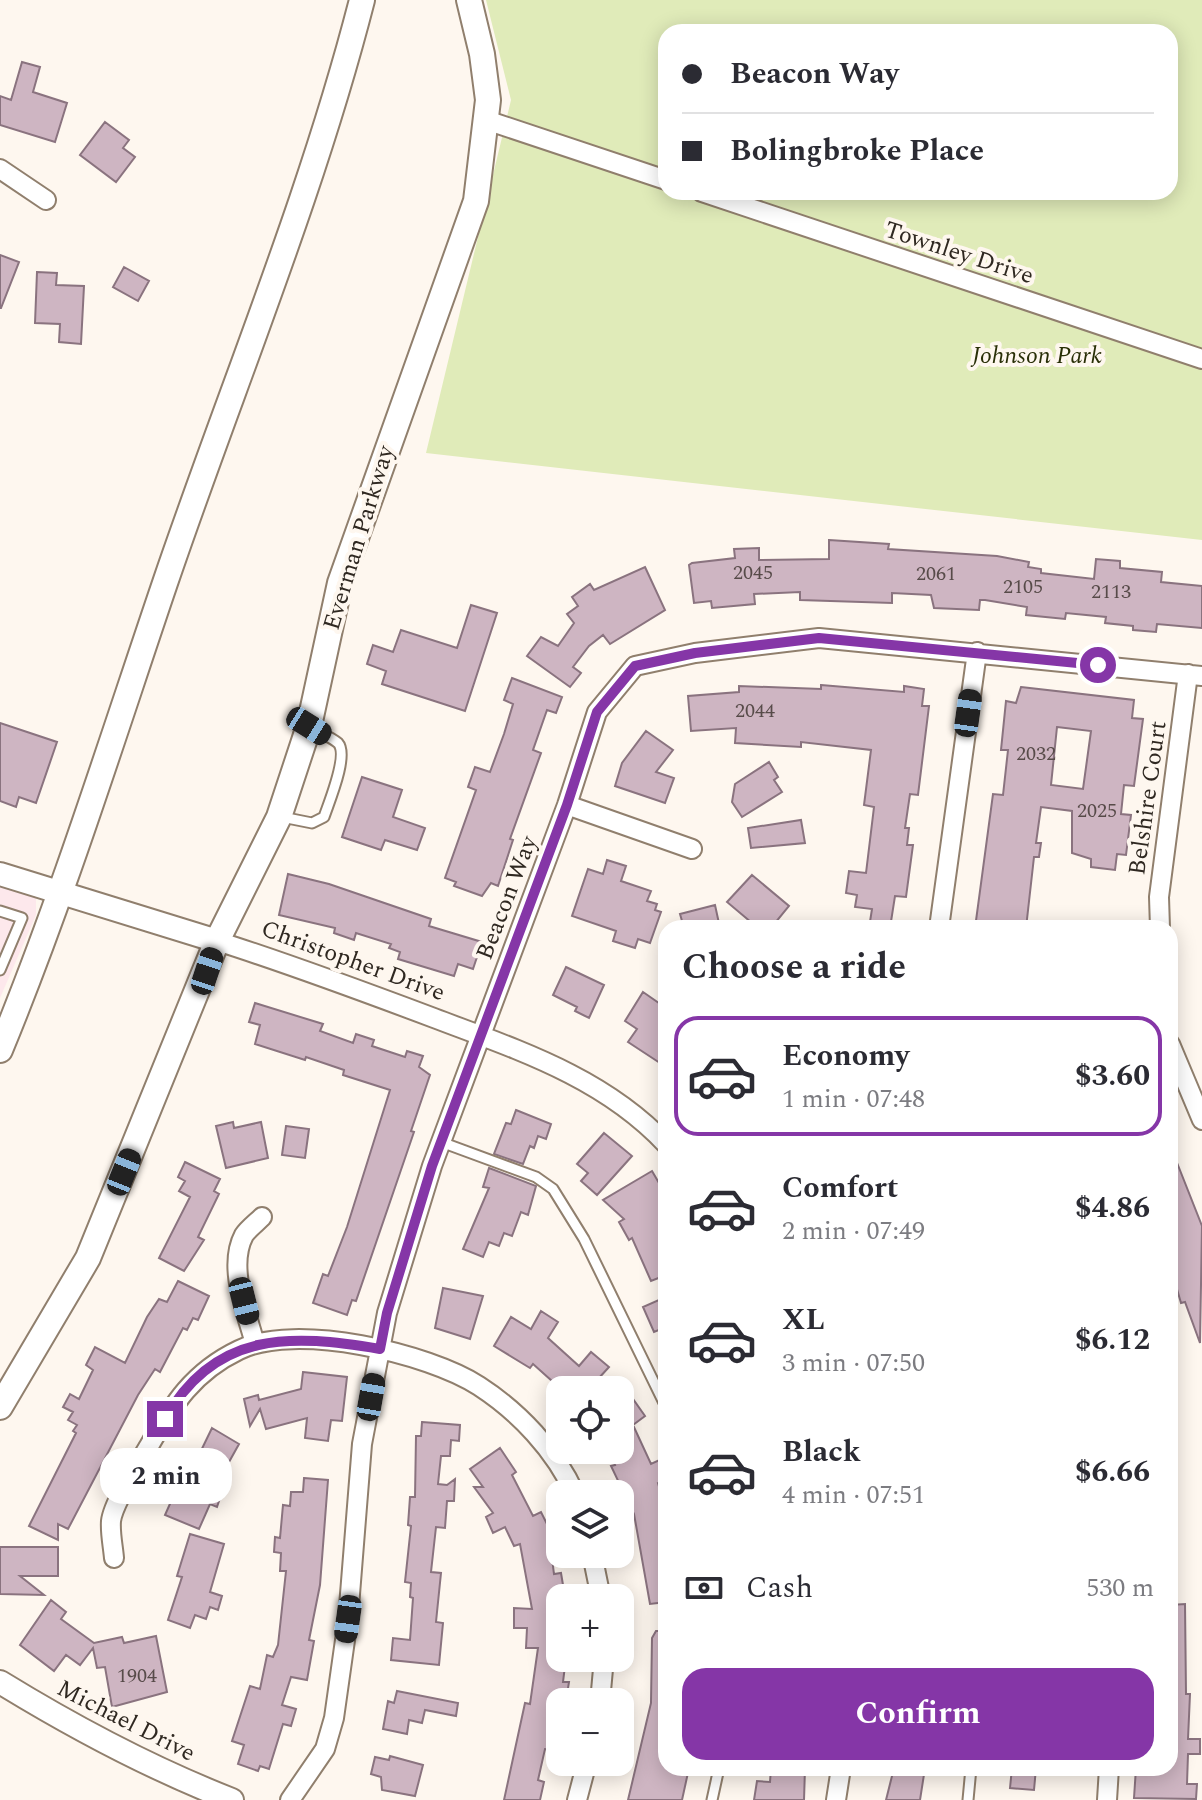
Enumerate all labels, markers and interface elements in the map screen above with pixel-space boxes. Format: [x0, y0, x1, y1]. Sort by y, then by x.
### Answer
text: Beacon Way [730, 51, 899, 97]
text: Bolingbroke Place [730, 128, 984, 174]
street label: Townley Drive [880, 212, 1038, 294]
park label: Johnson Park [970, 338, 1102, 374]
street label: Everman Parkway [314, 440, 405, 635]
house number: 2045 [733, 558, 773, 588]
house number: 2061 [916, 559, 956, 589]
house number: 2105 [1003, 572, 1043, 602]
house number: 2113 [1091, 577, 1131, 607]
route start [1080, 647, 1116, 683]
car [953, 688, 983, 738]
house number: 2044 [735, 696, 775, 726]
car [282, 703, 336, 749]
street label: Belshire Court [1119, 719, 1177, 877]
house number: 2032 [1016, 739, 1056, 769]
house number: 2025 [1077, 796, 1117, 826]
street label: Beacon Way [467, 829, 548, 965]
street label: Christopher Drive [256, 911, 450, 1011]
text: Choose a ride [682, 940, 906, 995]
car [188, 944, 226, 998]
text: Economy [782, 1033, 909, 1079]
icon: car [686, 1040, 758, 1112]
text: $3.60 [1075, 1053, 1150, 1099]
text: 1 min · 07:48 [782, 1079, 925, 1119]
car [104, 1145, 144, 1199]
text: Comfort [782, 1165, 898, 1211]
icon: car [686, 1172, 758, 1244]
text: $4.86 [1075, 1185, 1150, 1231]
text: 2 min · 07:49 [782, 1211, 925, 1251]
car [227, 1275, 261, 1327]
text: XL [782, 1297, 825, 1343]
icon: car [686, 1304, 758, 1376]
text: $6.12 [1075, 1317, 1150, 1363]
text: 3 min · 07:50 [782, 1343, 925, 1383]
car [355, 1371, 387, 1423]
map controls [546, 1376, 634, 1776]
button: locate [546, 1376, 634, 1464]
route end [147, 1401, 183, 1437]
text: Black [782, 1429, 861, 1475]
icon: car [686, 1436, 758, 1508]
callout: 2 min [99, 1447, 231, 1503]
text: $6.66 [1075, 1449, 1150, 1495]
text: 2 min [131, 1456, 201, 1496]
text: 4 min · 07:51 [782, 1475, 925, 1515]
button: layers [546, 1480, 634, 1568]
text: Cash [746, 1565, 813, 1611]
icon: cash [682, 1566, 726, 1610]
text: 530 m [1086, 1568, 1154, 1608]
button: + [546, 1584, 634, 1672]
car [333, 1594, 363, 1644]
house number: 1904 [117, 1661, 157, 1691]
button: Confirm [682, 1668, 1154, 1760]
street label: Michael Drive [51, 1671, 201, 1771]
button: − [546, 1688, 634, 1776]

